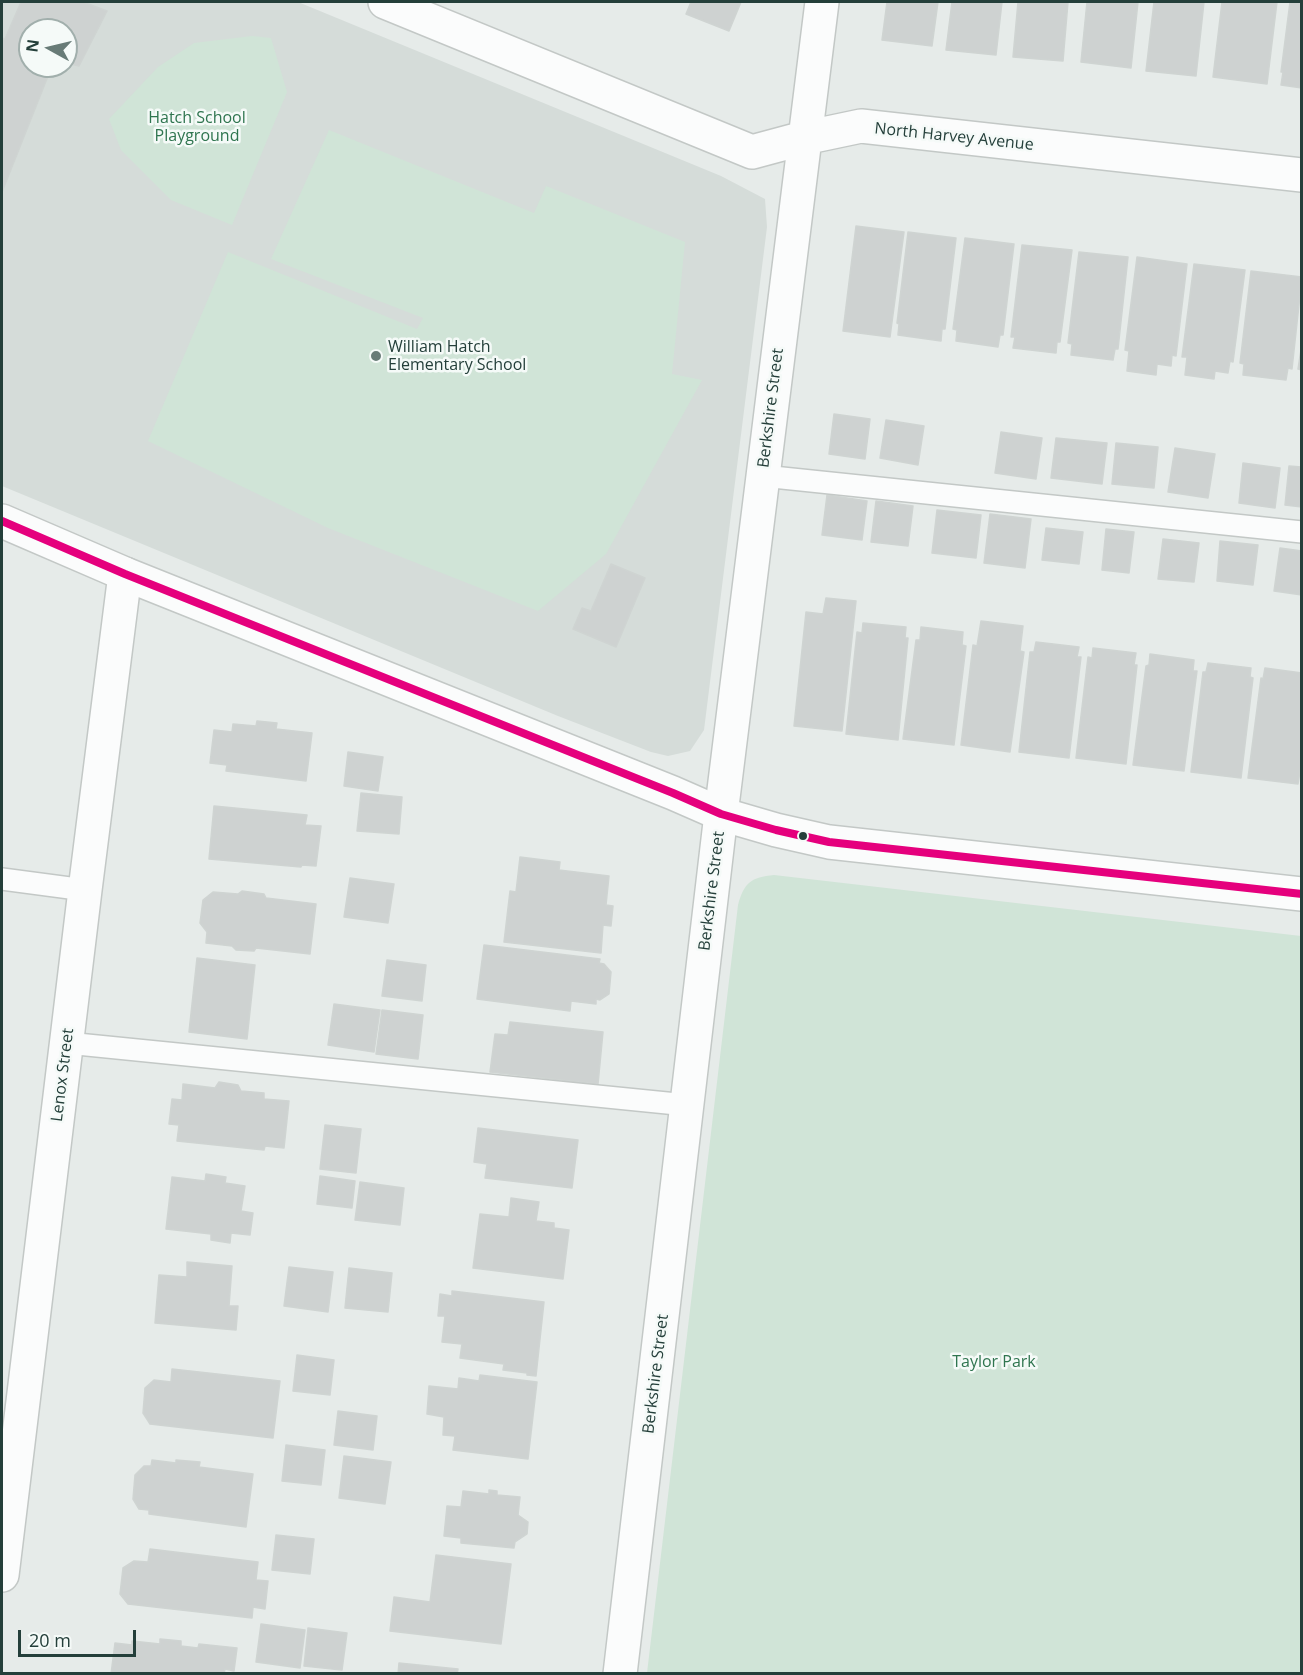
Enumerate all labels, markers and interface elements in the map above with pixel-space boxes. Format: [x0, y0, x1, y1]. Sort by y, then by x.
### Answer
north arrow [18, 18, 78, 78]
text: N [20, 38, 44, 54]
park label: Hatch School Playground [148, 108, 246, 146]
street label: North Harvey Avenue [873, 119, 1035, 155]
place label: William Hatch Elementary School [388, 337, 526, 375]
street label: Berkshire Street [754, 347, 788, 469]
marker: William Hatch Elementary School [369, 349, 383, 363]
street label: Berkshire Street [695, 830, 729, 952]
unlabelled marker [797, 830, 809, 842]
street label: Lenox Street [48, 1027, 78, 1123]
street label: Berkshire Street [639, 1313, 673, 1435]
park label: Taylor Park [952, 1352, 1036, 1372]
scale bar [21, 1618, 140, 1656]
text: 20 m [29, 1628, 71, 1652]

